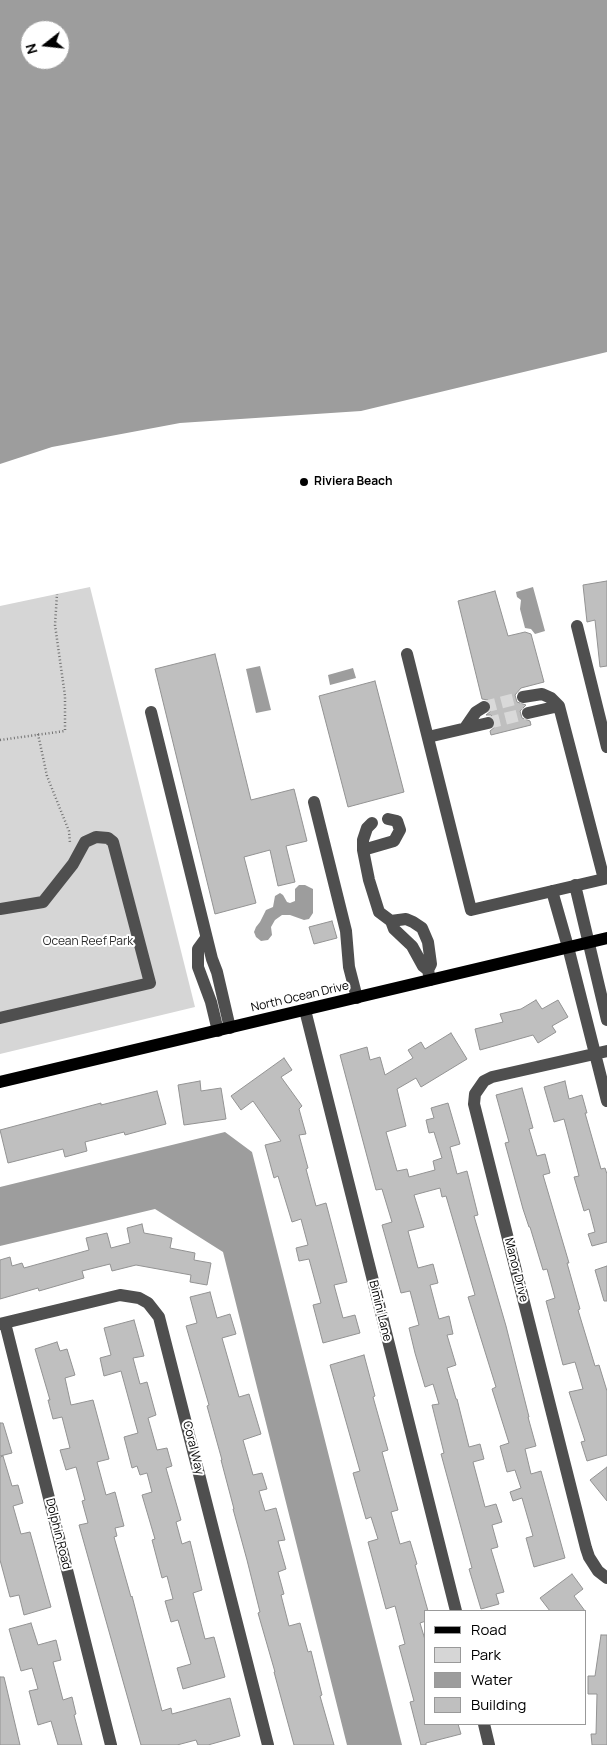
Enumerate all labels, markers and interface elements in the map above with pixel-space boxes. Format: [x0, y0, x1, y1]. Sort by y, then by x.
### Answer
north arrow [20, 20, 70, 70]
text: N [21, 42, 42, 56]
place label: Riviera Beach [314, 475, 392, 489]
marker: Riviera Beach [298, 476, 310, 488]
park label: Ocean Reef Park [43, 935, 133, 949]
street label: North Ocean Drive [250, 979, 350, 1015]
street label: Manor Drive [501, 1236, 531, 1304]
street label: Bimini Lane [365, 1279, 395, 1343]
street label: Coral Way [179, 1420, 207, 1476]
street label: Dolphin Road [42, 1497, 74, 1571]
legend [424, 1610, 587, 1725]
text: Road [471, 1619, 507, 1640]
text: Park [471, 1644, 501, 1665]
text: Water [471, 1669, 513, 1690]
text: Building [471, 1694, 526, 1715]

